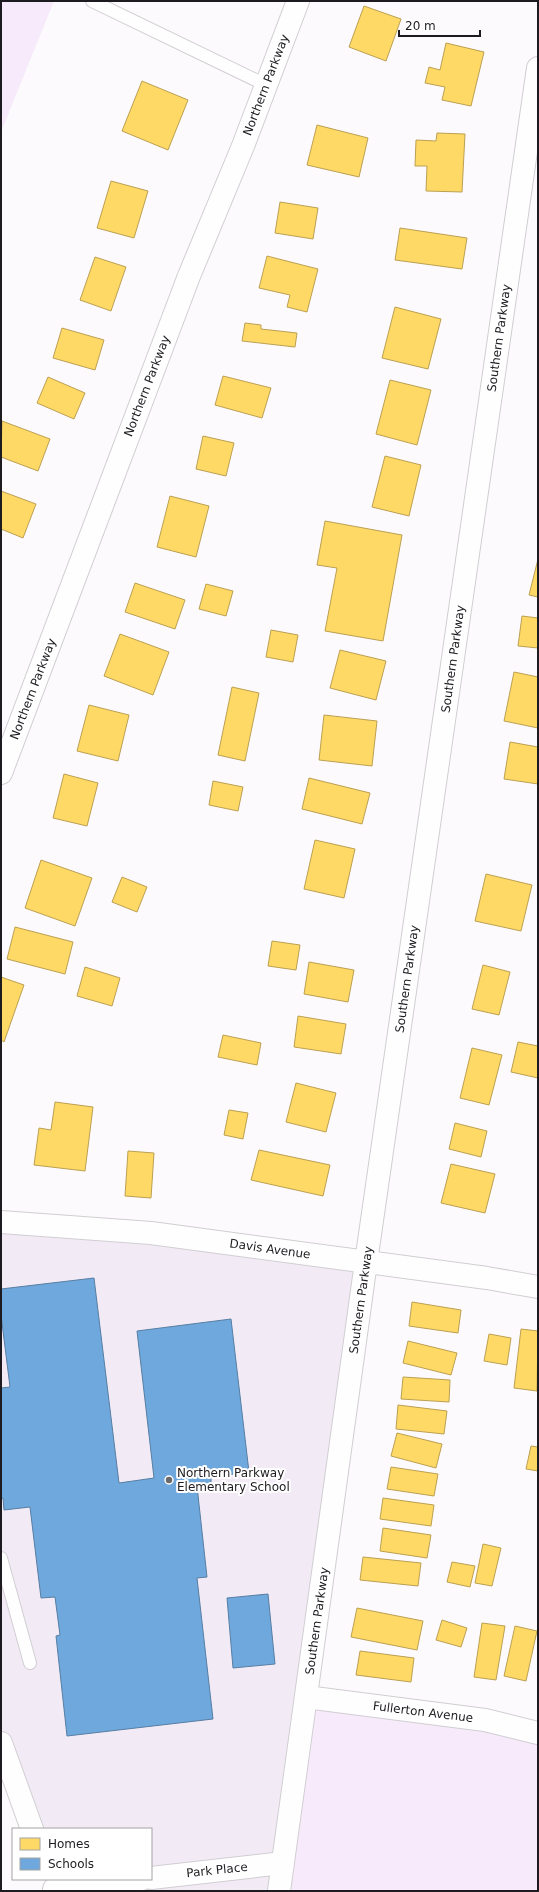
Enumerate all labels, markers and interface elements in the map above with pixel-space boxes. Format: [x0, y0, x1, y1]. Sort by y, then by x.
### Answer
scale bar [399, 12, 480, 38]
text: 20 m [405, 19, 436, 33]
street label: Northern Parkway [240, 32, 292, 138]
street label: Southern Parkway [485, 283, 513, 393]
street label: Northern Parkway [121, 333, 173, 439]
street label: Southern Parkway [439, 604, 467, 714]
street label: Northern Parkway [7, 636, 59, 742]
street label: Southern Parkway [393, 924, 421, 1034]
street label: Davis Avenue [229, 1236, 311, 1262]
street label: Southern Parkway [347, 1245, 375, 1355]
place label: Northern Parkway Elementary School [177, 1466, 290, 1494]
marker: Northern Parkway Elementary School [164, 1475, 174, 1485]
street label: Southern Parkway [303, 1566, 331, 1676]
street label: Fullerton Avenue [372, 1699, 474, 1725]
legend [12, 1828, 152, 1880]
text: Homes [48, 1837, 90, 1851]
text: Schools [48, 1857, 94, 1871]
street label: Park Place [186, 1860, 248, 1880]

